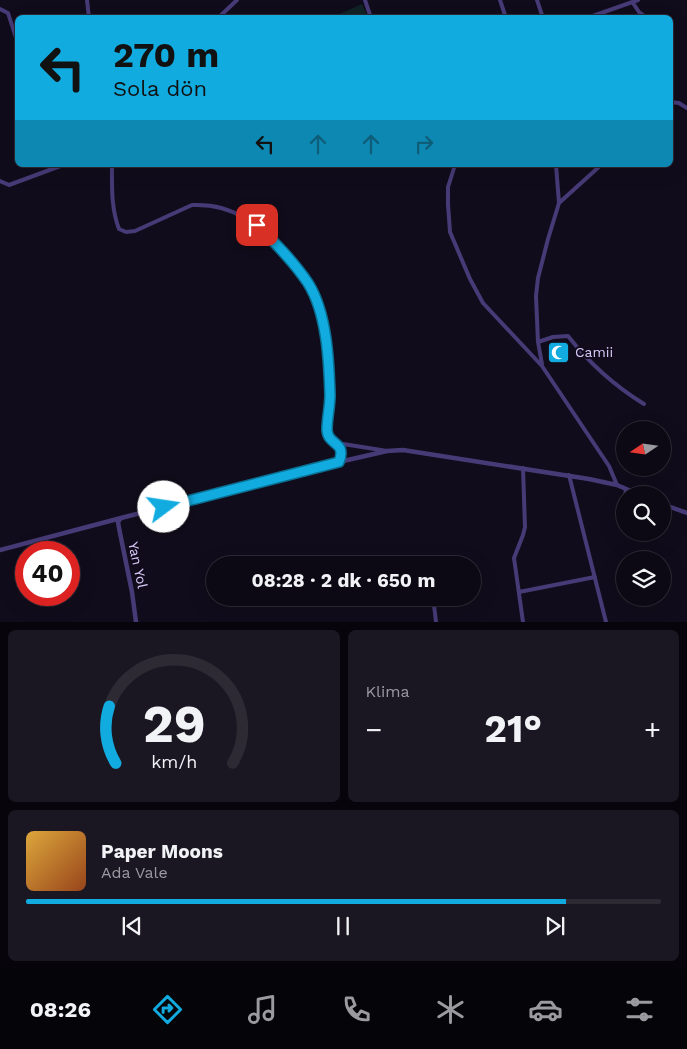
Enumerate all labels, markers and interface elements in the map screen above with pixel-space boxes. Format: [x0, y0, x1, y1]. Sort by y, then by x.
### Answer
text: 270 m [113, 34, 219, 76]
icon: left [30, 35, 95, 100]
text: Sola dön [113, 76, 207, 101]
icon: left [251, 130, 279, 158]
icon: ahead [304, 130, 332, 158]
icon: ahead [357, 130, 385, 158]
icon: right [410, 130, 438, 158]
pin [236, 204, 278, 246]
icon: arrive [243, 211, 271, 239]
mosque icon: Camii [547, 340, 571, 364]
place label: Camii [575, 344, 613, 360]
north arrow [616, 421, 671, 476]
map controls [616, 421, 671, 606]
position arrow [137, 480, 189, 532]
button: search [616, 486, 671, 541]
street label: Yan Yol [125, 540, 151, 590]
speed limit sign: 40 [15, 541, 80, 606]
button: layers [616, 551, 671, 606]
text: 08:28 · 2 dk · 650 m [252, 569, 435, 592]
text: Klima [366, 682, 409, 701]
text: 29 [142, 694, 205, 755]
text: 21° [484, 707, 542, 751]
text: − [366, 713, 382, 746]
text: + [644, 713, 661, 746]
text: km/h [151, 751, 197, 772]
text: Paper Moons [101, 840, 223, 863]
text: Ada Vale [101, 863, 168, 882]
icon: previous [118, 912, 146, 940]
icon: pause [329, 912, 357, 940]
icon: next [541, 912, 569, 940]
icon: directions [150, 992, 185, 1027]
icon: music [245, 992, 280, 1027]
icon: phone [339, 992, 374, 1027]
icon: climate [433, 992, 468, 1027]
icon: car [528, 992, 563, 1027]
icon: filters [622, 992, 657, 1027]
text: 08:26 [30, 997, 91, 1022]

